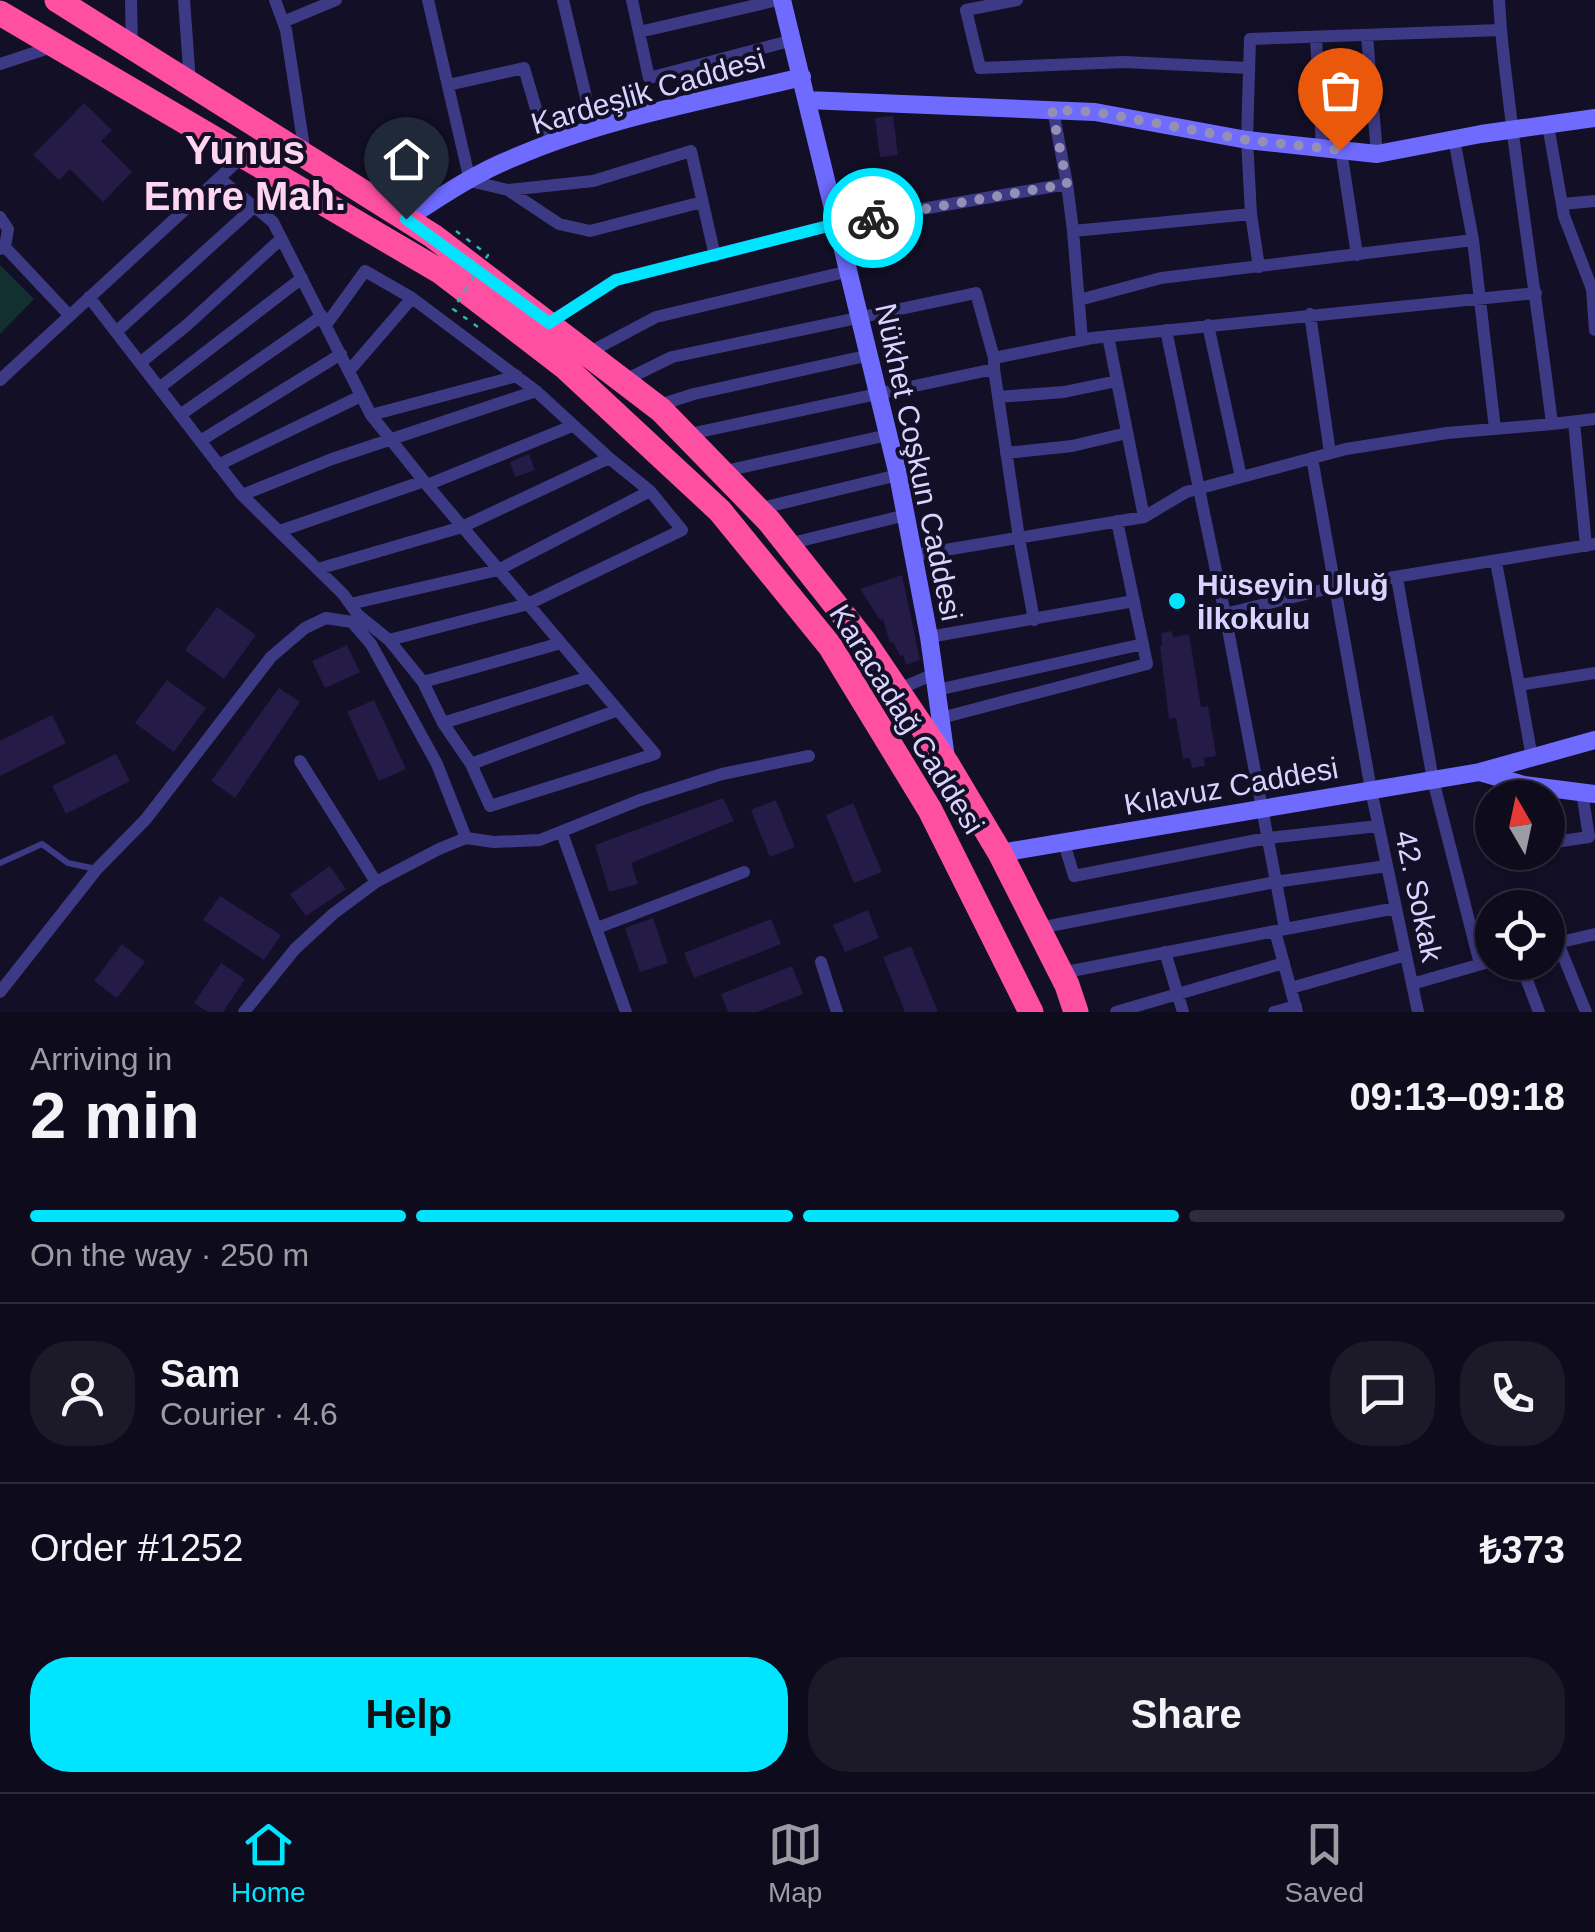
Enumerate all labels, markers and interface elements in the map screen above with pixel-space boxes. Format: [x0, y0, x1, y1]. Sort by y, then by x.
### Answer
street label: Kardeşlik Caddesi [527, 42, 769, 140]
pin [1298, 48, 1383, 151]
icon: bag [1313, 63, 1368, 118]
pin [364, 117, 449, 220]
district label: Yunus Emre Mah. [144, 128, 346, 218]
icon: home [379, 132, 434, 187]
courier [823, 168, 923, 268]
icon: bike [846, 191, 901, 246]
street label: Nükhet Coşkun Caddesi [869, 300, 969, 624]
place label: Hüseyin Uluğ İlkokulu [1197, 568, 1389, 635]
marker: Hüseyin Uluğ İlkokulu [1166, 590, 1188, 612]
street label: Karacadağ Caddesi [823, 599, 991, 839]
street label: Kılavuz Caddesi [1121, 751, 1341, 821]
north arrow [1475, 780, 1565, 870]
map controls [1475, 780, 1565, 980]
street label: 42. Sokak [1389, 827, 1449, 966]
button: locate [1475, 890, 1565, 980]
text: Arriving in [30, 1041, 172, 1077]
text: 09:13–09:18 [1349, 1076, 1565, 1118]
text: 2 min [30, 1079, 200, 1152]
text: On the way · 250 m [30, 1237, 309, 1273]
button: person [30, 1341, 135, 1446]
button: chat [1330, 1341, 1435, 1446]
button: phone [1460, 1341, 1565, 1446]
text: Sam [160, 1353, 240, 1395]
text: Courier · 4.6 [160, 1396, 338, 1432]
text: Order #1252 [30, 1527, 243, 1569]
text: ₺373 [1480, 1529, 1565, 1571]
button: Help [30, 1657, 788, 1772]
button: Share [808, 1657, 1565, 1772]
tab: Home [231, 1817, 306, 1909]
tab: Map [768, 1817, 823, 1909]
tab: Saved [1285, 1817, 1364, 1909]

